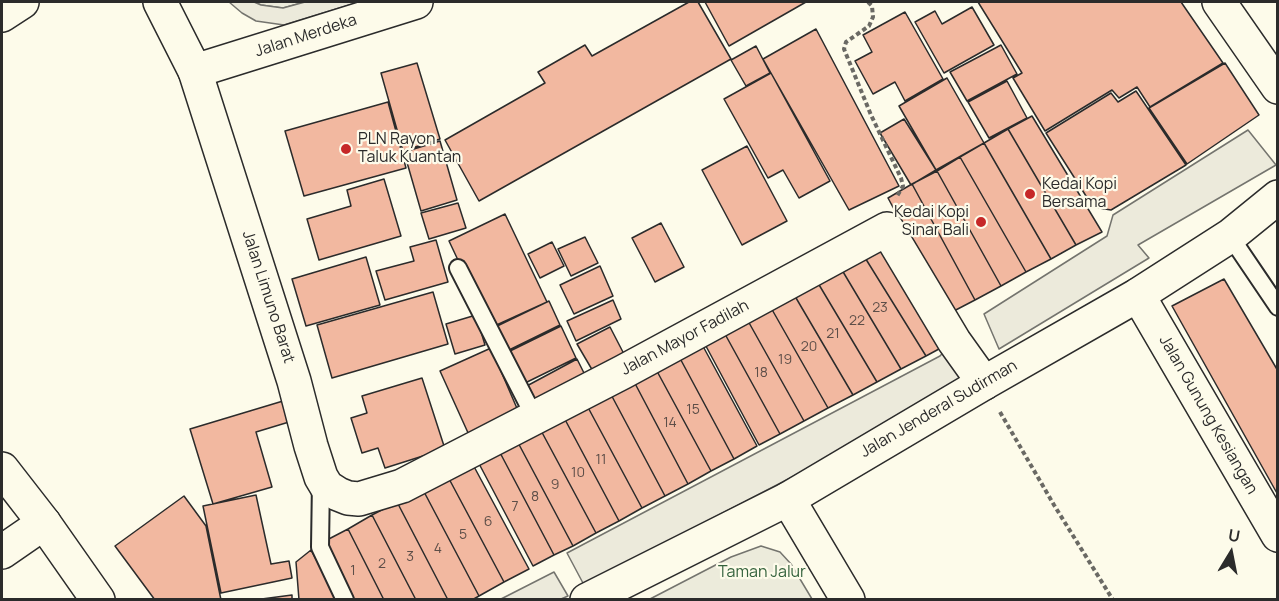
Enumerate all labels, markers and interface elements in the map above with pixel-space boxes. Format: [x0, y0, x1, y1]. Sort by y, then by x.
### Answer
street label: Jalan Merdeka [253, 11, 359, 61]
place label: PLN Rayon Taluk Kuantan [358, 130, 461, 168]
marker: PLN Rayon Taluk Kuantan [339, 142, 353, 156]
place label: Kedai Kopi Bersama [1042, 175, 1117, 213]
marker: Kedai Kopi Bersama [1023, 187, 1037, 201]
place label: Kedai Kopi Sinar Bali [894, 203, 969, 241]
marker: Kedai Kopi Sinar Bali [974, 215, 988, 229]
street label: Jalan Limuno Barat [238, 228, 298, 366]
street label: Jalan Mayor Fadilah [618, 296, 752, 380]
house number: 23 [872, 300, 888, 316]
house number: 22 [849, 313, 865, 329]
house number: 21 [826, 326, 840, 342]
street label: Jalan Gunung Kesiangan [1155, 332, 1261, 498]
house number: 20 [801, 339, 817, 355]
house number: 19 [778, 352, 792, 368]
street label: Jalan Jenderal Sudirman [857, 356, 1021, 462]
house number: 18 [754, 365, 768, 381]
house number: 15 [686, 402, 700, 418]
house number: 14 [663, 415, 677, 431]
house number: 11 [596, 452, 606, 468]
house number: 10 [571, 465, 585, 481]
house number: 9 [551, 477, 559, 493]
house number: 8 [531, 489, 539, 505]
house number: 7 [511, 499, 519, 515]
house number: 6 [484, 514, 492, 530]
north arrow [1201, 523, 1261, 583]
text: U [1227, 523, 1242, 547]
house number: 5 [459, 527, 467, 543]
house number: 4 [434, 541, 442, 557]
house number: 3 [406, 549, 414, 565]
house number: 2 [378, 556, 386, 572]
house number: 1 [350, 563, 356, 579]
park label: Taman Jalur [718, 563, 806, 583]

